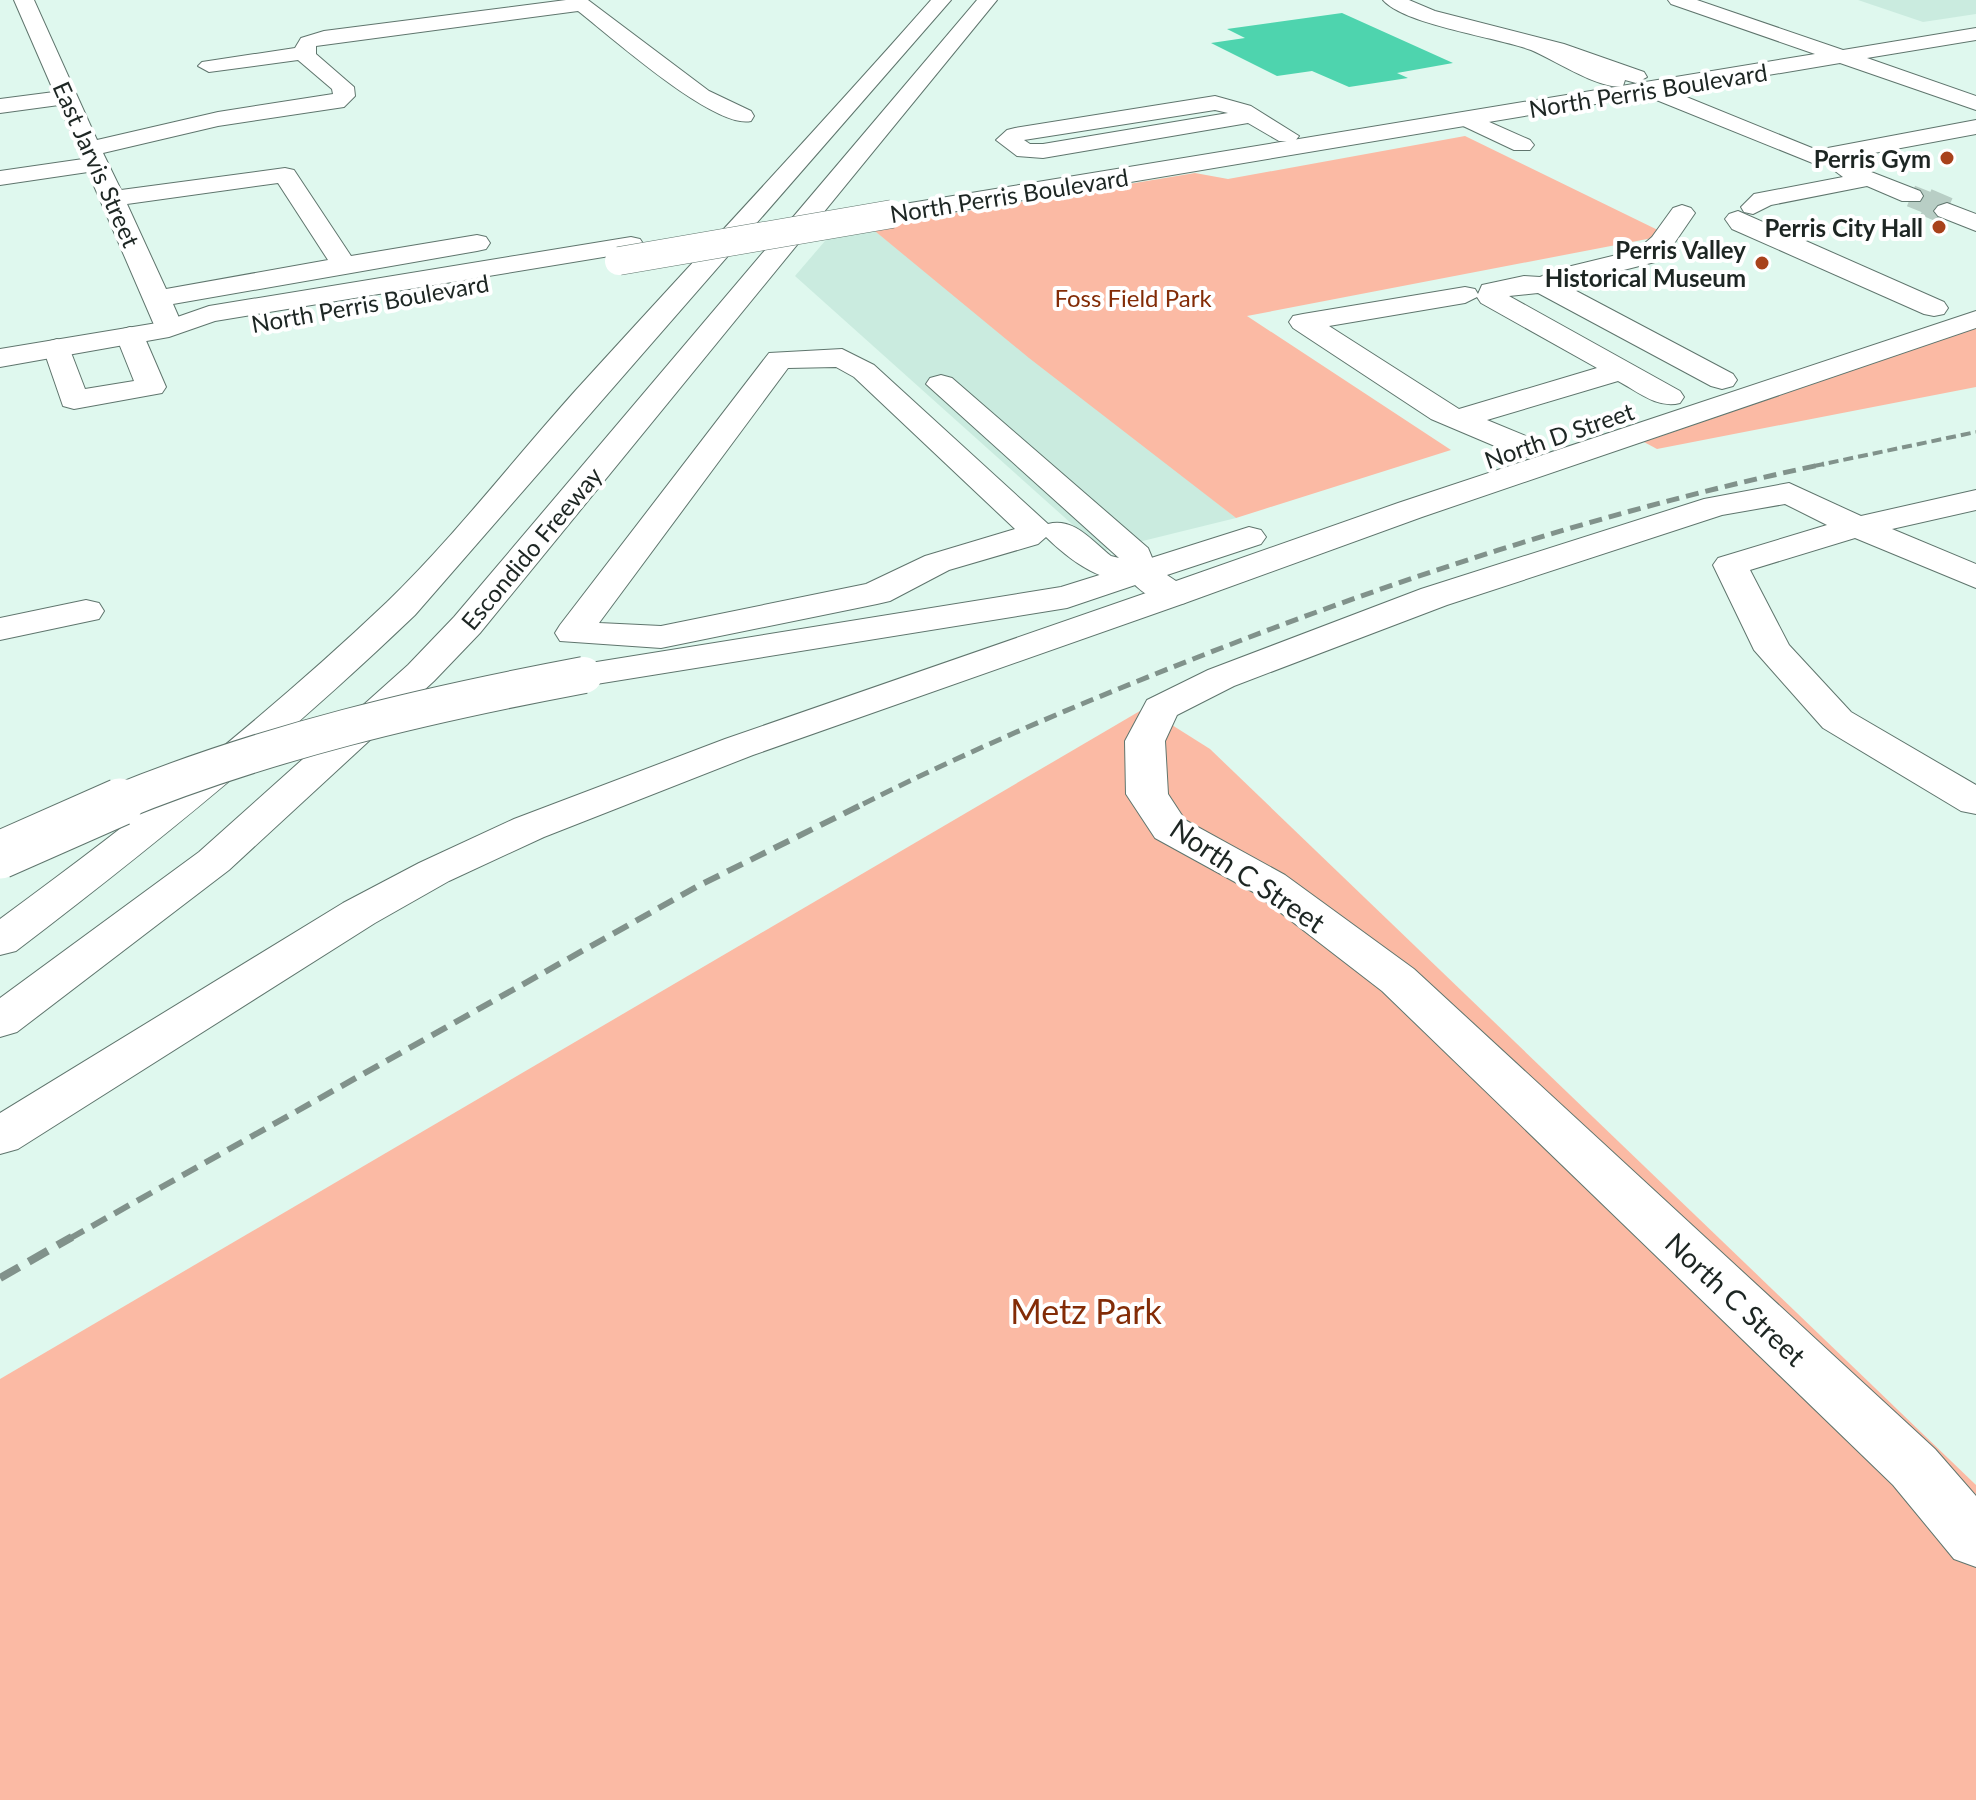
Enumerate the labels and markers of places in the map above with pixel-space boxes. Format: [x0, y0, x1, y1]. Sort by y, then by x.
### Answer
place label: Perris Gym [1814, 144, 1931, 173]
marker: Perris Gym [1938, 149, 1956, 167]
place label: Perris City Hall [1764, 213, 1923, 242]
marker: Perris City Hall [1930, 218, 1948, 236]
place label: Perris Valley Historical Museum [1545, 235, 1746, 292]
marker: Perris Valley Historical Museum [1753, 254, 1771, 272]

